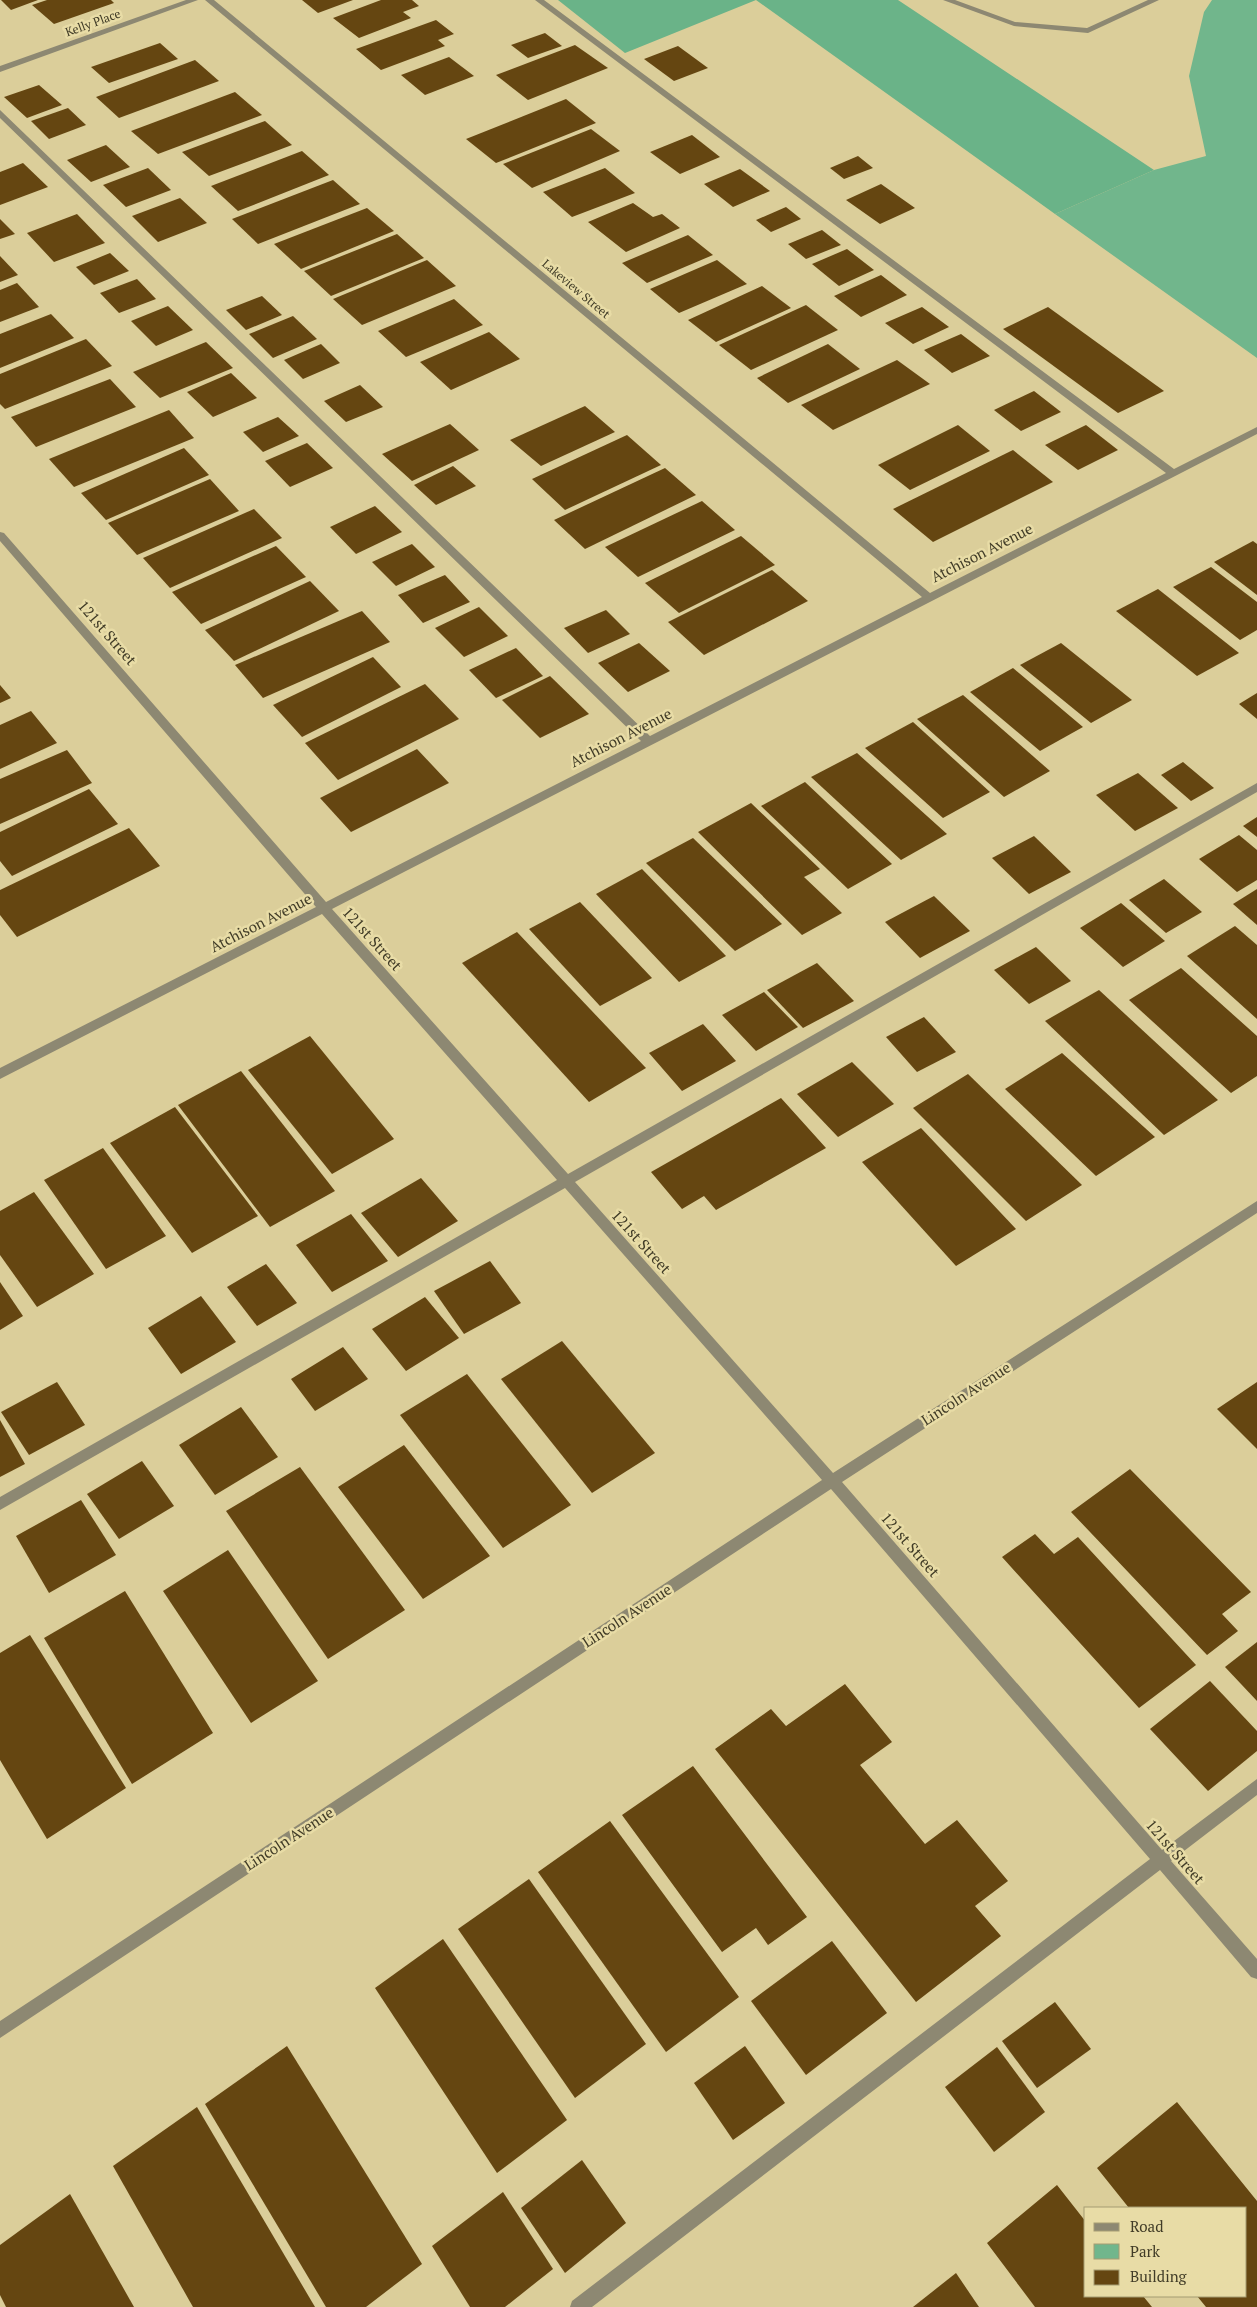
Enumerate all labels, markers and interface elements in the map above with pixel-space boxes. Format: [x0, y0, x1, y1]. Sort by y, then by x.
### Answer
street label: Kelly Place [63, 6, 122, 39]
street label: Lakeview Street [539, 256, 614, 322]
street label: Atchison Avenue [927, 518, 1036, 586]
street label: 121st Street [74, 596, 142, 669]
street label: Atchison Avenue [566, 703, 675, 771]
street label: Atchison Avenue [206, 888, 315, 956]
street label: 121st Street [339, 902, 407, 975]
street label: 121st Street [608, 1205, 676, 1278]
street label: Lincoln Avenue [917, 1357, 1014, 1429]
street label: 121st Street [877, 1508, 945, 1581]
street label: Lincoln Avenue [578, 1579, 675, 1651]
street label: Lincoln Avenue [240, 1802, 337, 1874]
street label: 121st Street [1142, 1815, 1210, 1888]
legend [1084, 2207, 1247, 2297]
text: Road [1130, 2216, 1163, 2236]
text: Park [1130, 2241, 1160, 2261]
text: Building [1130, 2266, 1188, 2286]

